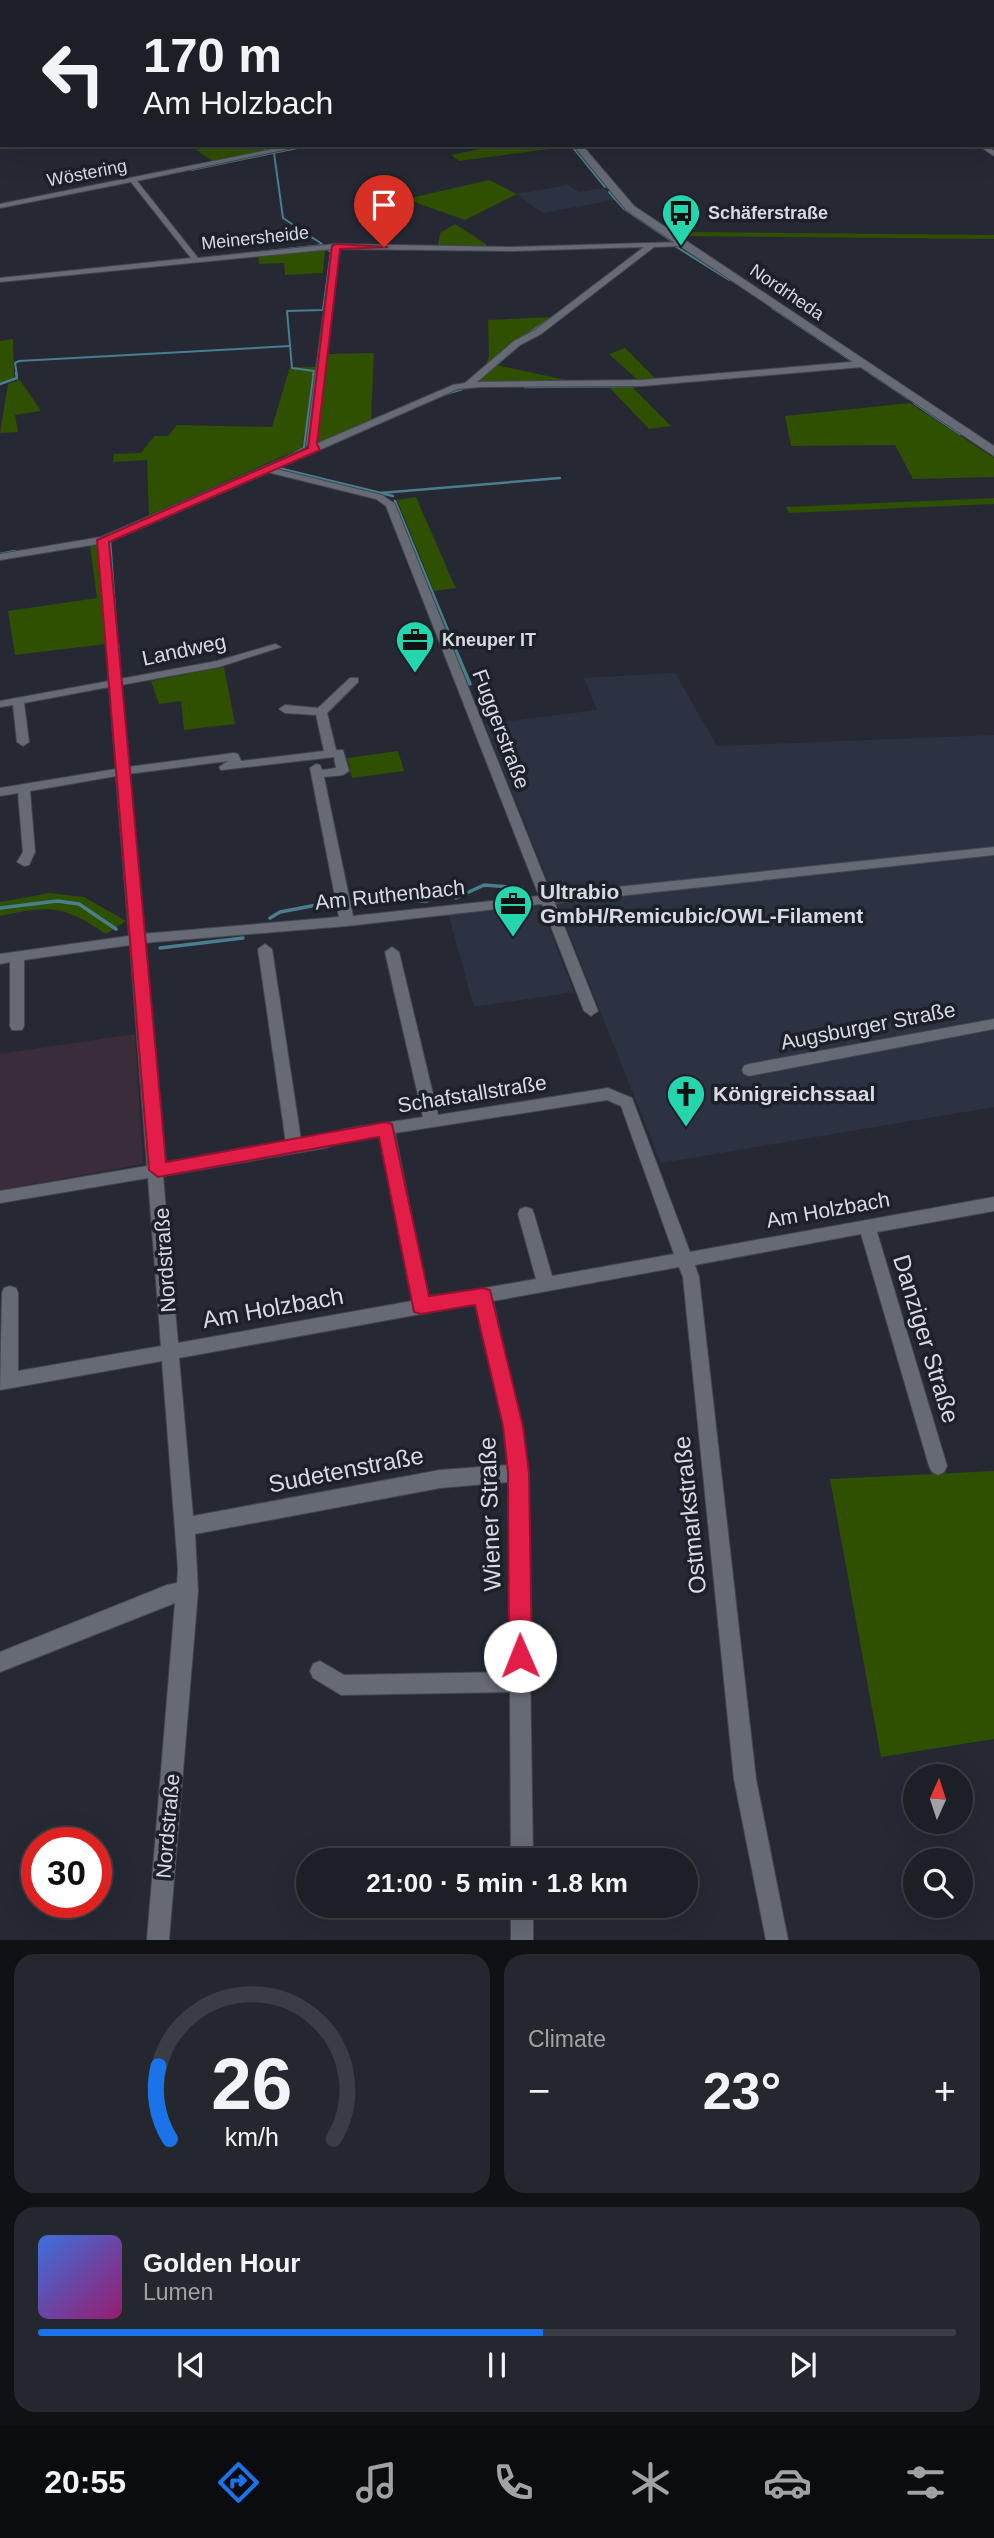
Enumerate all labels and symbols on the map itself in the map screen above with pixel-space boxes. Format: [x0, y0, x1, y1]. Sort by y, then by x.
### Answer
street label: Wöstering [45, 155, 129, 191]
pin [354, 175, 414, 247]
bus stop icon: Schäferstraße [660, 192, 702, 247]
place label: Schäferstraße [708, 203, 828, 223]
street label: Meinersheide [200, 222, 310, 254]
street label: Nordrheda [746, 260, 829, 325]
office icon: Kneuper IT [394, 619, 436, 674]
street label: Landweg [140, 629, 228, 670]
place label: Kneuper IT [442, 630, 536, 650]
street label: Fuggerstraße [468, 666, 535, 792]
street label: Am Ruthenbach [314, 875, 466, 914]
place label: Ultrabio GmbH/Remicubic/OWL-Filament [540, 880, 863, 927]
office icon: Ultrabio GmbH/Remicubic/OWL-Filament [492, 883, 534, 938]
street label: Augsburger Straße [779, 997, 957, 1054]
street label: Schafstallstraße [396, 1070, 548, 1117]
church icon: Königreichssaal [665, 1073, 707, 1128]
place label: Königreichssaal [713, 1082, 875, 1105]
street label: Am Holzbach [764, 1187, 891, 1232]
street label: Nordstraße [149, 1207, 180, 1313]
street label: Danziger Straße [888, 1251, 965, 1426]
street label: Am Holzbach [200, 1282, 346, 1333]
street label: Ostmarkstraße [668, 1435, 711, 1595]
street label: Wiener Straße [473, 1436, 506, 1592]
street label: Sudetenstraße [266, 1441, 426, 1498]
position arrow [483, 1619, 557, 1693]
north arrow [903, 1764, 973, 1834]
street label: Nordstraße [151, 1773, 184, 1879]
speed limit sign: 30 [21, 1827, 112, 1918]

